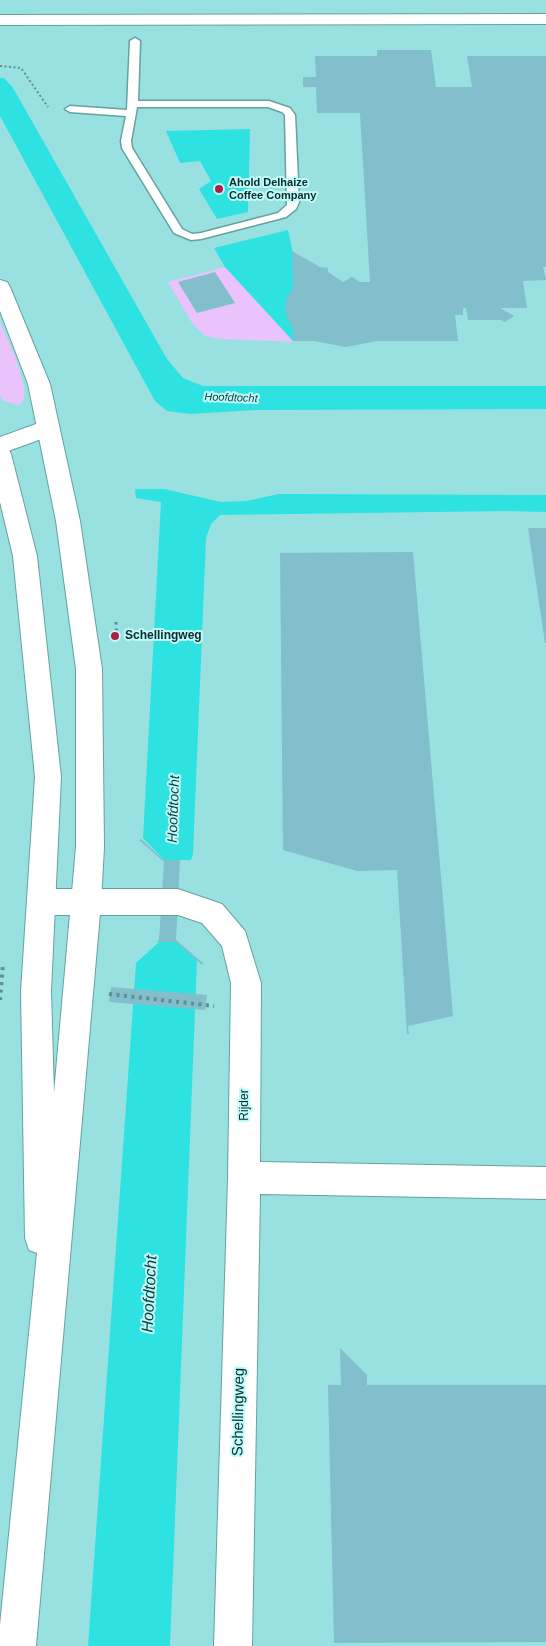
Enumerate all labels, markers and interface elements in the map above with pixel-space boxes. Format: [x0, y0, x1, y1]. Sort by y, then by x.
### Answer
place label: Ahold Delhaize Coffee Company [229, 176, 316, 202]
marker: Ahold Delhaize Coffee Company [213, 183, 225, 195]
water label: Hoofdtocht [204, 390, 258, 406]
place label: Schellingweg [125, 629, 202, 643]
marker: Schellingweg [109, 630, 121, 642]
water label: Hoofdtocht [164, 775, 184, 843]
street label: Rijder [238, 1089, 252, 1121]
water label: Hoofdtocht [138, 1255, 162, 1333]
street label: Schellingweg [229, 1368, 249, 1456]

